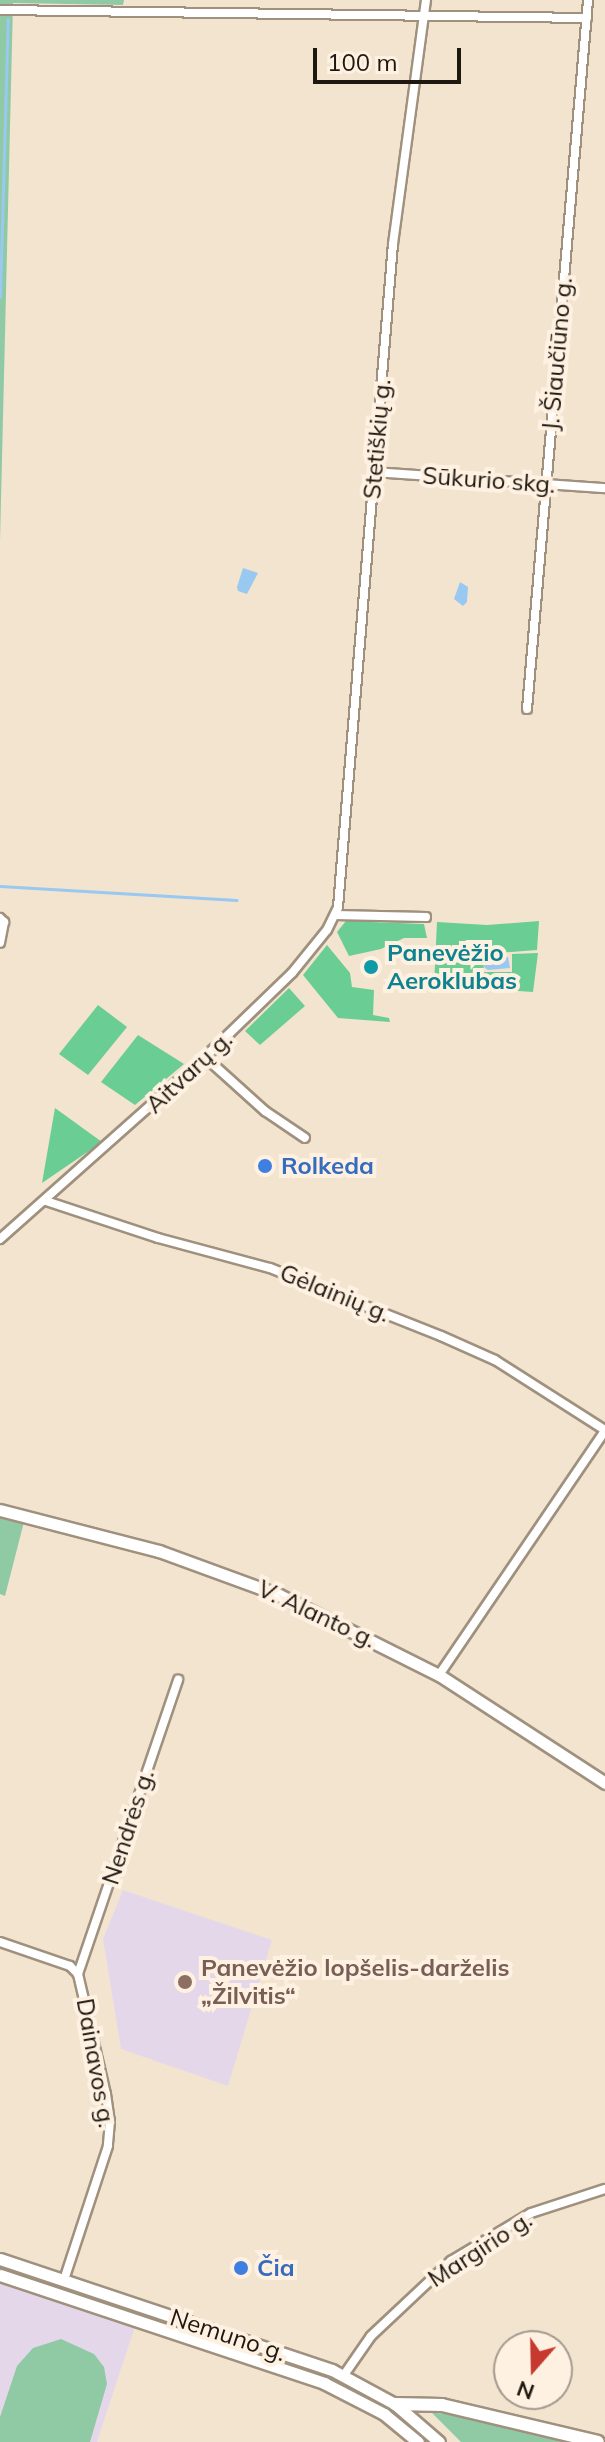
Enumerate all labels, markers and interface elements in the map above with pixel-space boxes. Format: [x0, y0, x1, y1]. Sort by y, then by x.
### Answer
scale bar [317, 32, 465, 82]
text: 100 m [327, 47, 398, 77]
street label: J. Šiaučiūno g. [536, 276, 578, 432]
street label: Stetiškių g. [357, 378, 397, 500]
street label: Sūkurio skg. [422, 461, 556, 499]
place label: Panevėžio Aeroklubas [387, 939, 517, 995]
marker: Panevėžio Aeroklubas [362, 958, 380, 976]
street label: Aitvarų g. [140, 1025, 238, 1119]
place label: Rolkeda [281, 1152, 374, 1180]
marker: Rolkeda [256, 1157, 274, 1175]
street label: Gėlainių g. [276, 1258, 394, 1328]
street label: V. Alanto g. [253, 1574, 381, 1654]
street label: Nendrės g. [96, 1766, 160, 1888]
place label: Panevėžio lopšelis-darželis „Žilvitis“ [201, 1954, 510, 2010]
marker: Panevėžio lopšelis-darželis „Žilvitis“ [176, 1973, 194, 1991]
street label: Dainavos g. [70, 1996, 122, 2130]
street label: Margirio g. [423, 2205, 537, 2293]
place label: Čia [257, 2254, 295, 2282]
marker: Čia [232, 2259, 250, 2277]
street label: Nemuno g. [167, 2303, 289, 2367]
north arrow [493, 2330, 573, 2410]
text: N [513, 2375, 538, 2407]

